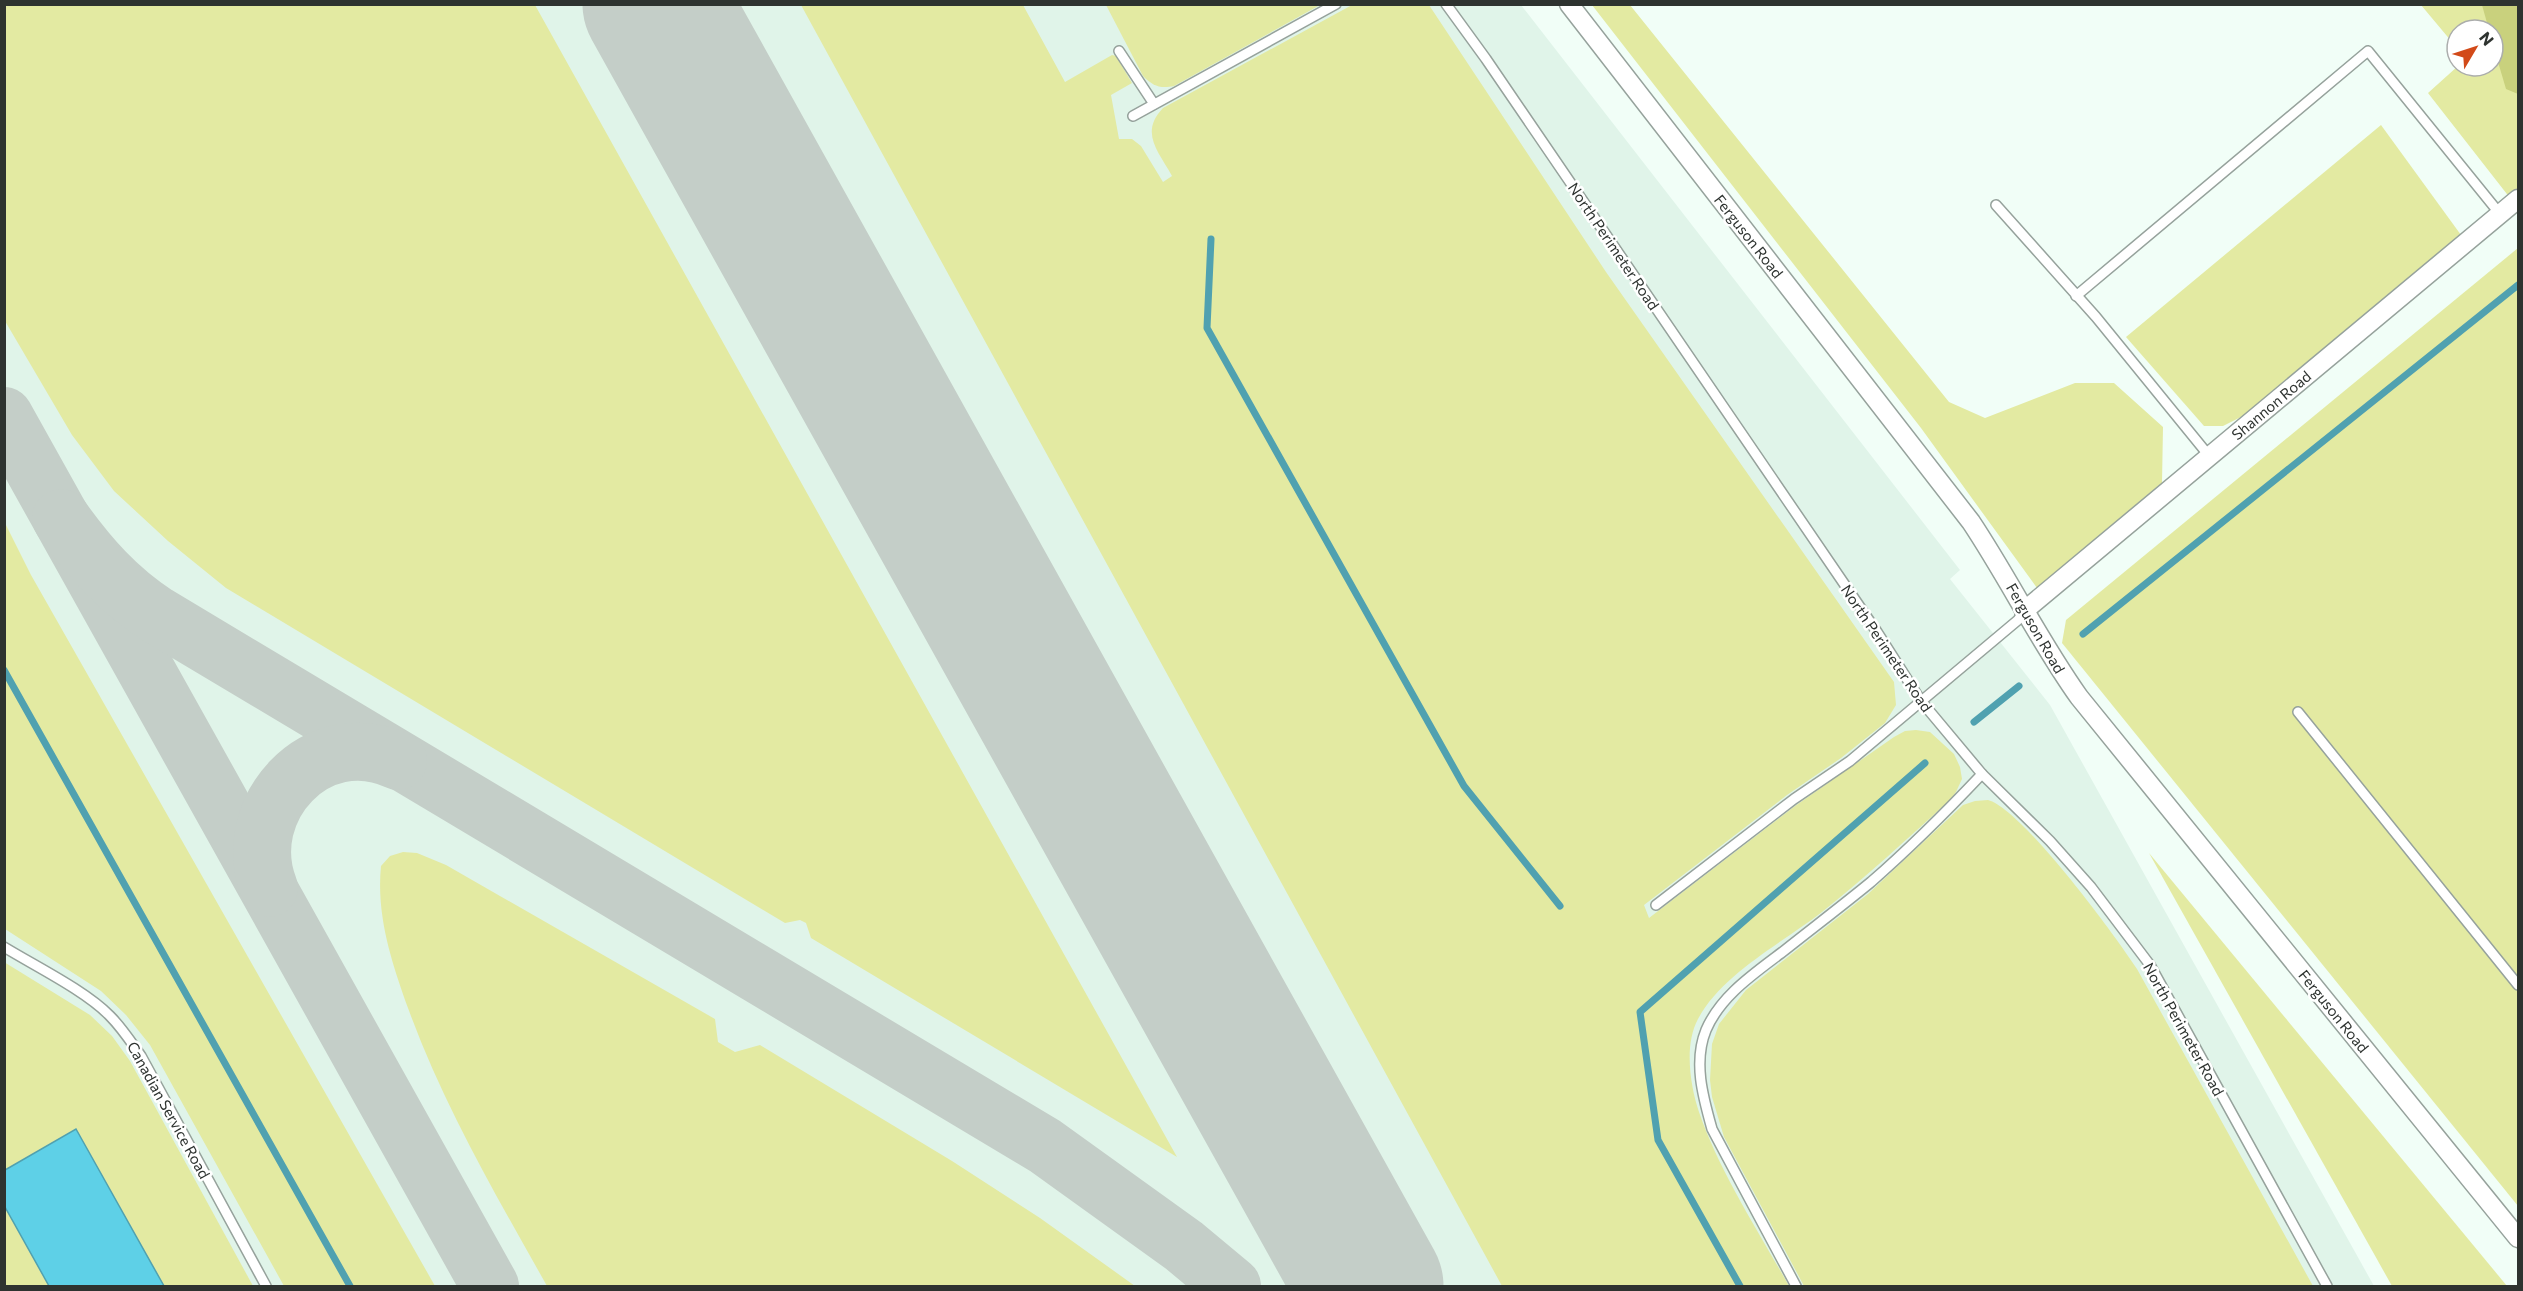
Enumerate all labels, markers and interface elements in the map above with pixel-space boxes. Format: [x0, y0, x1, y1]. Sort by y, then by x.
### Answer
north arrow [2445, 18, 2505, 78]
text: N [2476, 28, 2498, 49]
street label: North Perimeter Road [1565, 179, 1663, 313]
street label: Ferguson Road [1711, 191, 1787, 281]
street label: Shannon Road [2228, 367, 2314, 443]
street label: Ferguson Road [2003, 580, 2069, 676]
street label: North Perimeter Road [1838, 581, 1936, 715]
street label: North Perimeter Road [2140, 959, 2228, 1099]
street label: Ferguson Road [2295, 966, 2373, 1056]
street label: Canadian Service Road [124, 1038, 214, 1182]

